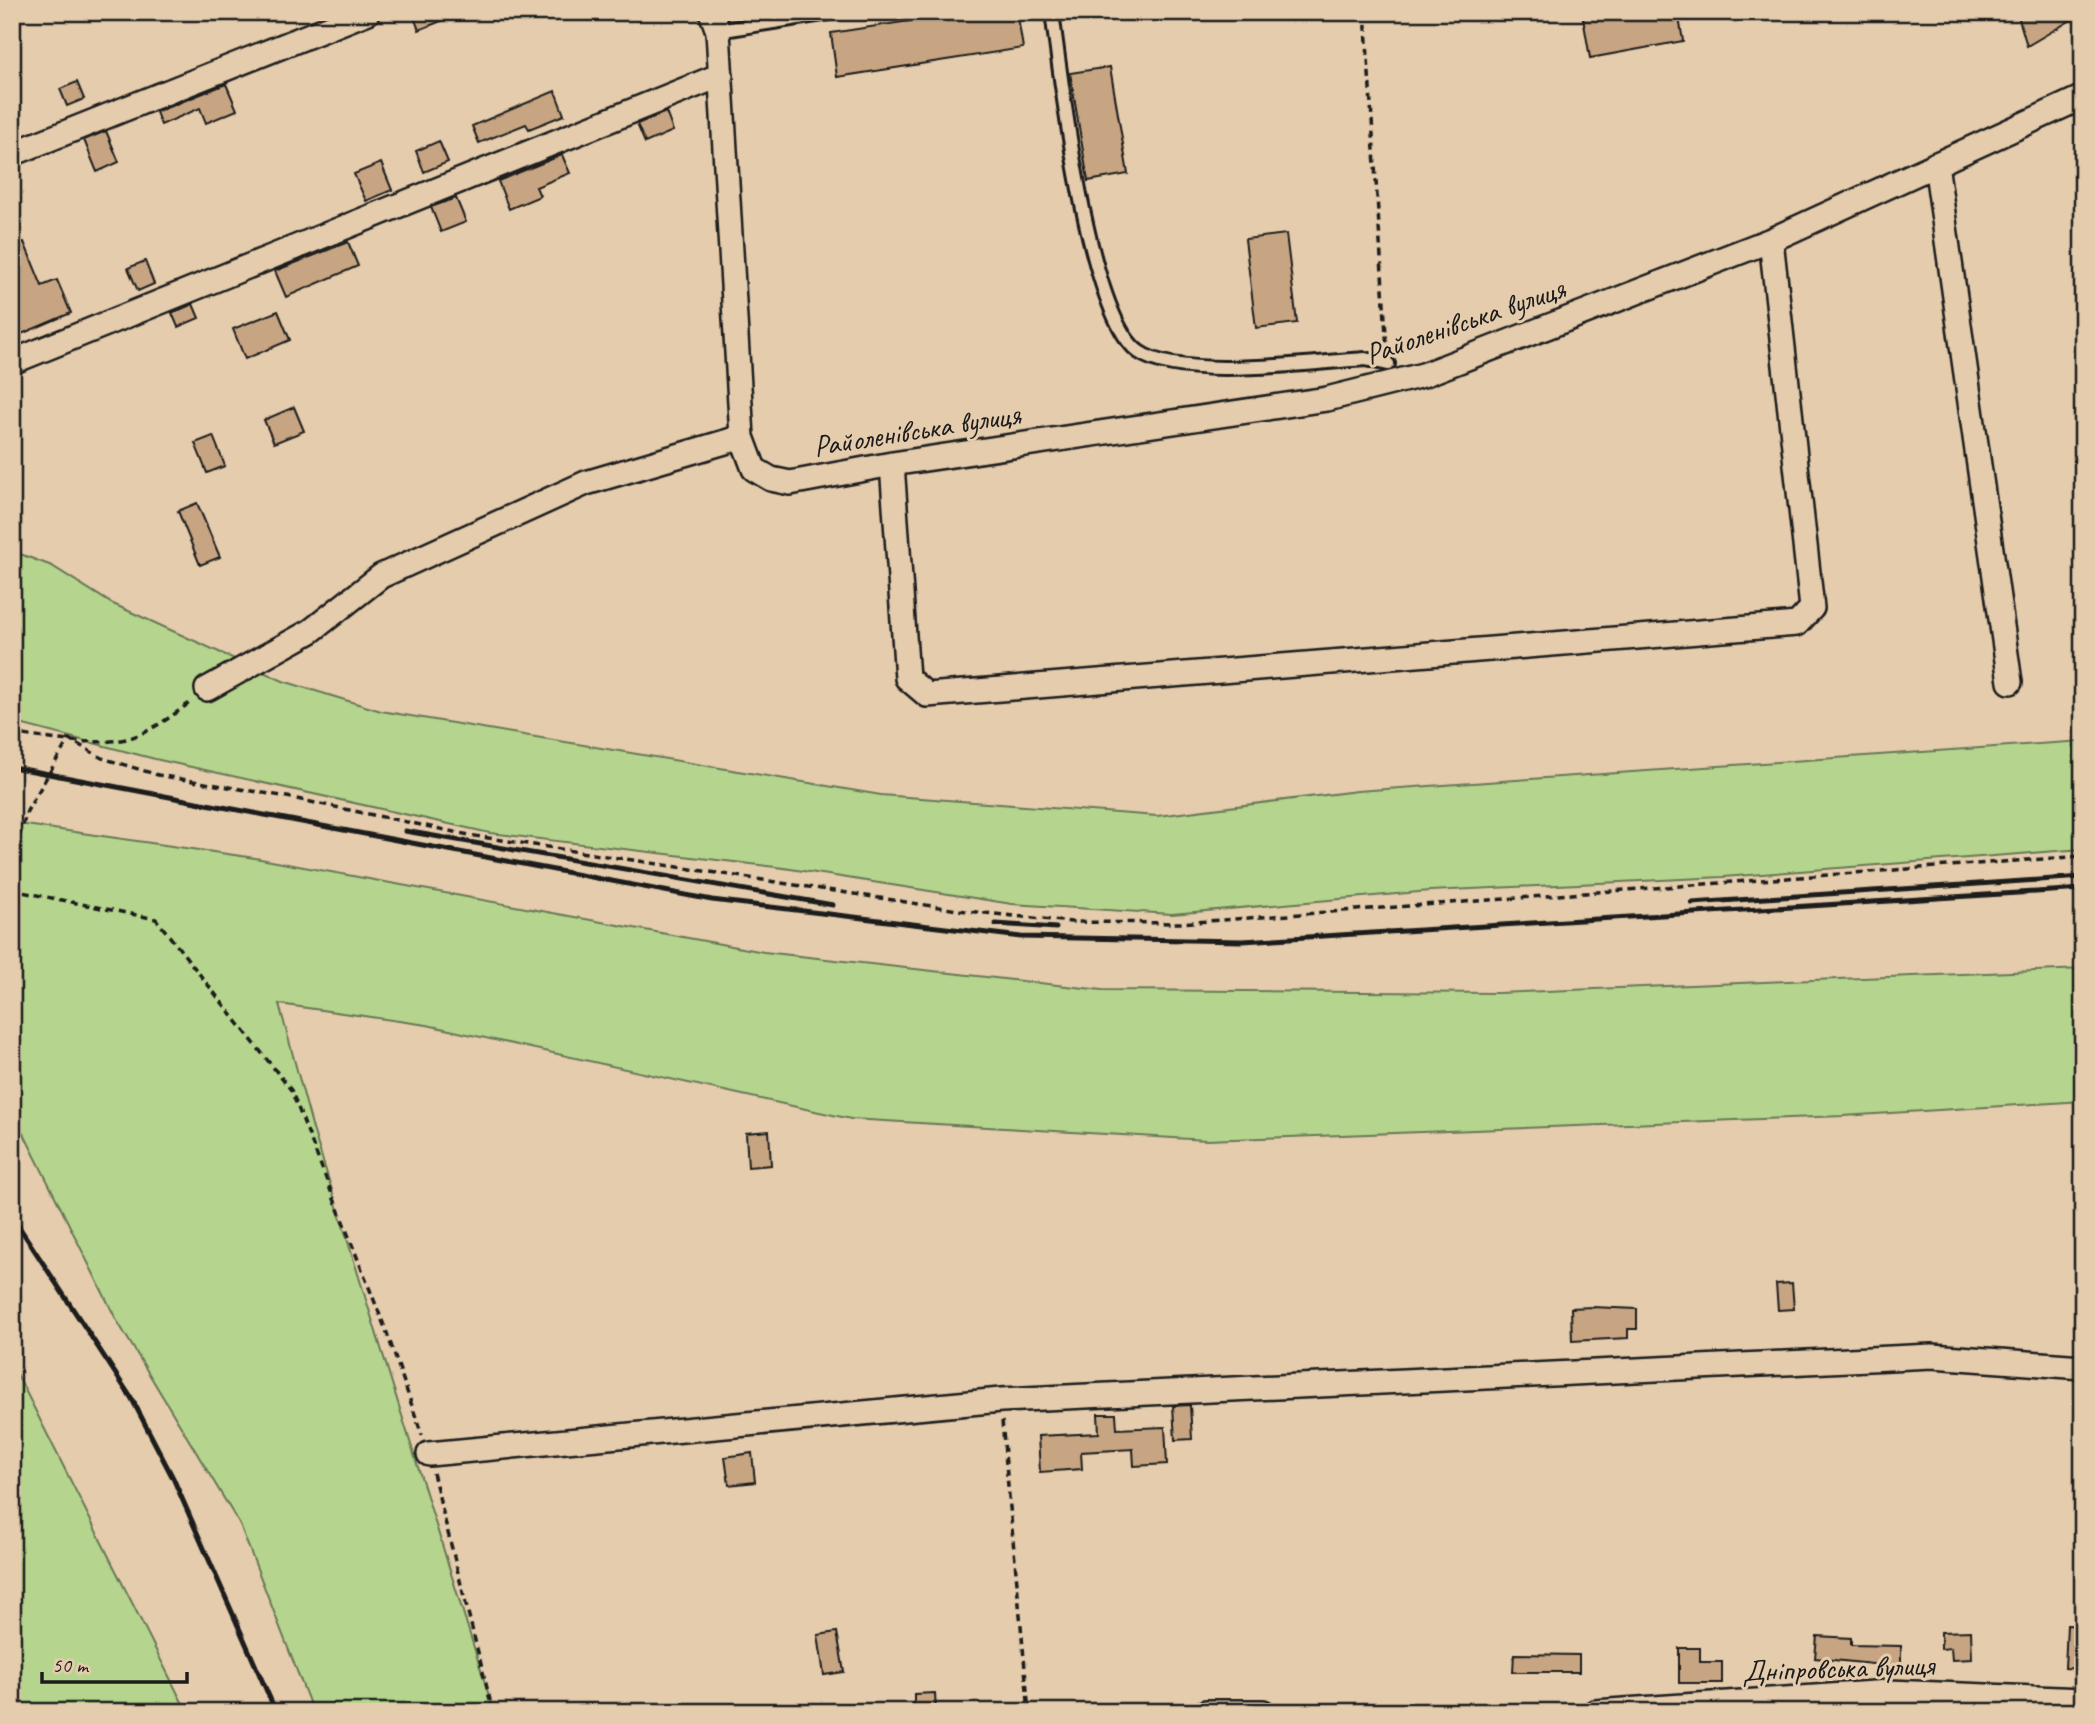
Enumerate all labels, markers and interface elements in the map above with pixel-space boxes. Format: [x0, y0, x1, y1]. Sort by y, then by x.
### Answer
street label: Райоленівська вулиця [1360, 269, 1571, 373]
street label: Райоленівська вулиця [811, 395, 1024, 465]
scale bar [42, 1640, 187, 1684]
street label: Дніпровська вулиця [1741, 1646, 1937, 1690]
text: 50 m [52, 1652, 90, 1678]

